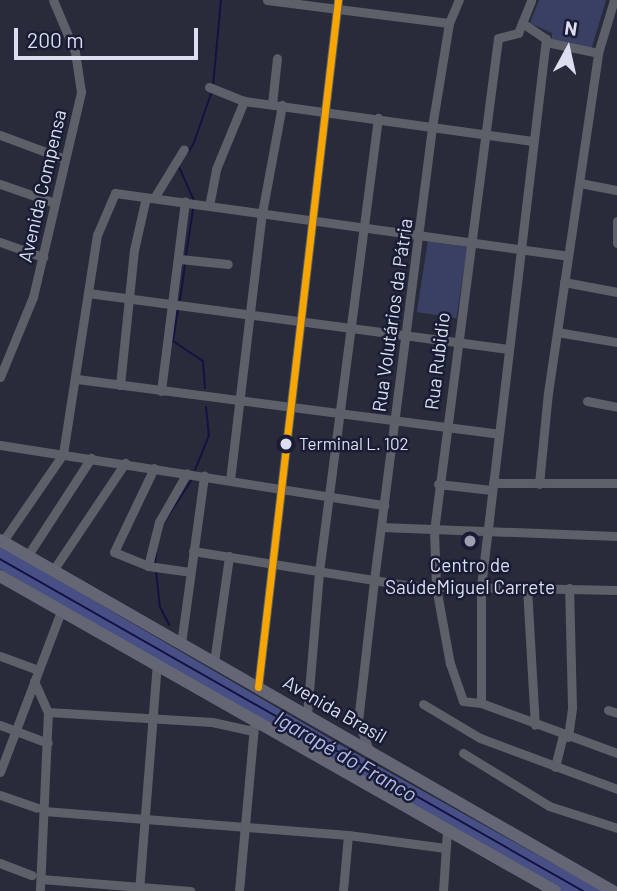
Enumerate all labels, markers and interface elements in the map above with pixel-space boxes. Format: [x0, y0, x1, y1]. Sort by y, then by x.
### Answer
scale bar [18, 14, 201, 58]
north arrow [533, 14, 603, 84]
text: N [563, 15, 579, 40]
text: 200 m [27, 27, 84, 52]
street label: Avenida Compensa [13, 107, 71, 265]
street label: Rua Volutários da Pátria [367, 217, 417, 413]
street label: Rua Rubidio [420, 311, 454, 411]
place label: Terminal L. 102 [299, 434, 409, 454]
marker: Terminal L. 102 [279, 437, 293, 451]
marker: Centro de SaúdeMiguel Carrete [460, 531, 480, 551]
place label: Centro de SaúdeMiguel Carrete [385, 554, 555, 598]
street label: Avenida Brasil [279, 670, 391, 748]
water label: Igarapé do Franco [270, 705, 422, 807]

